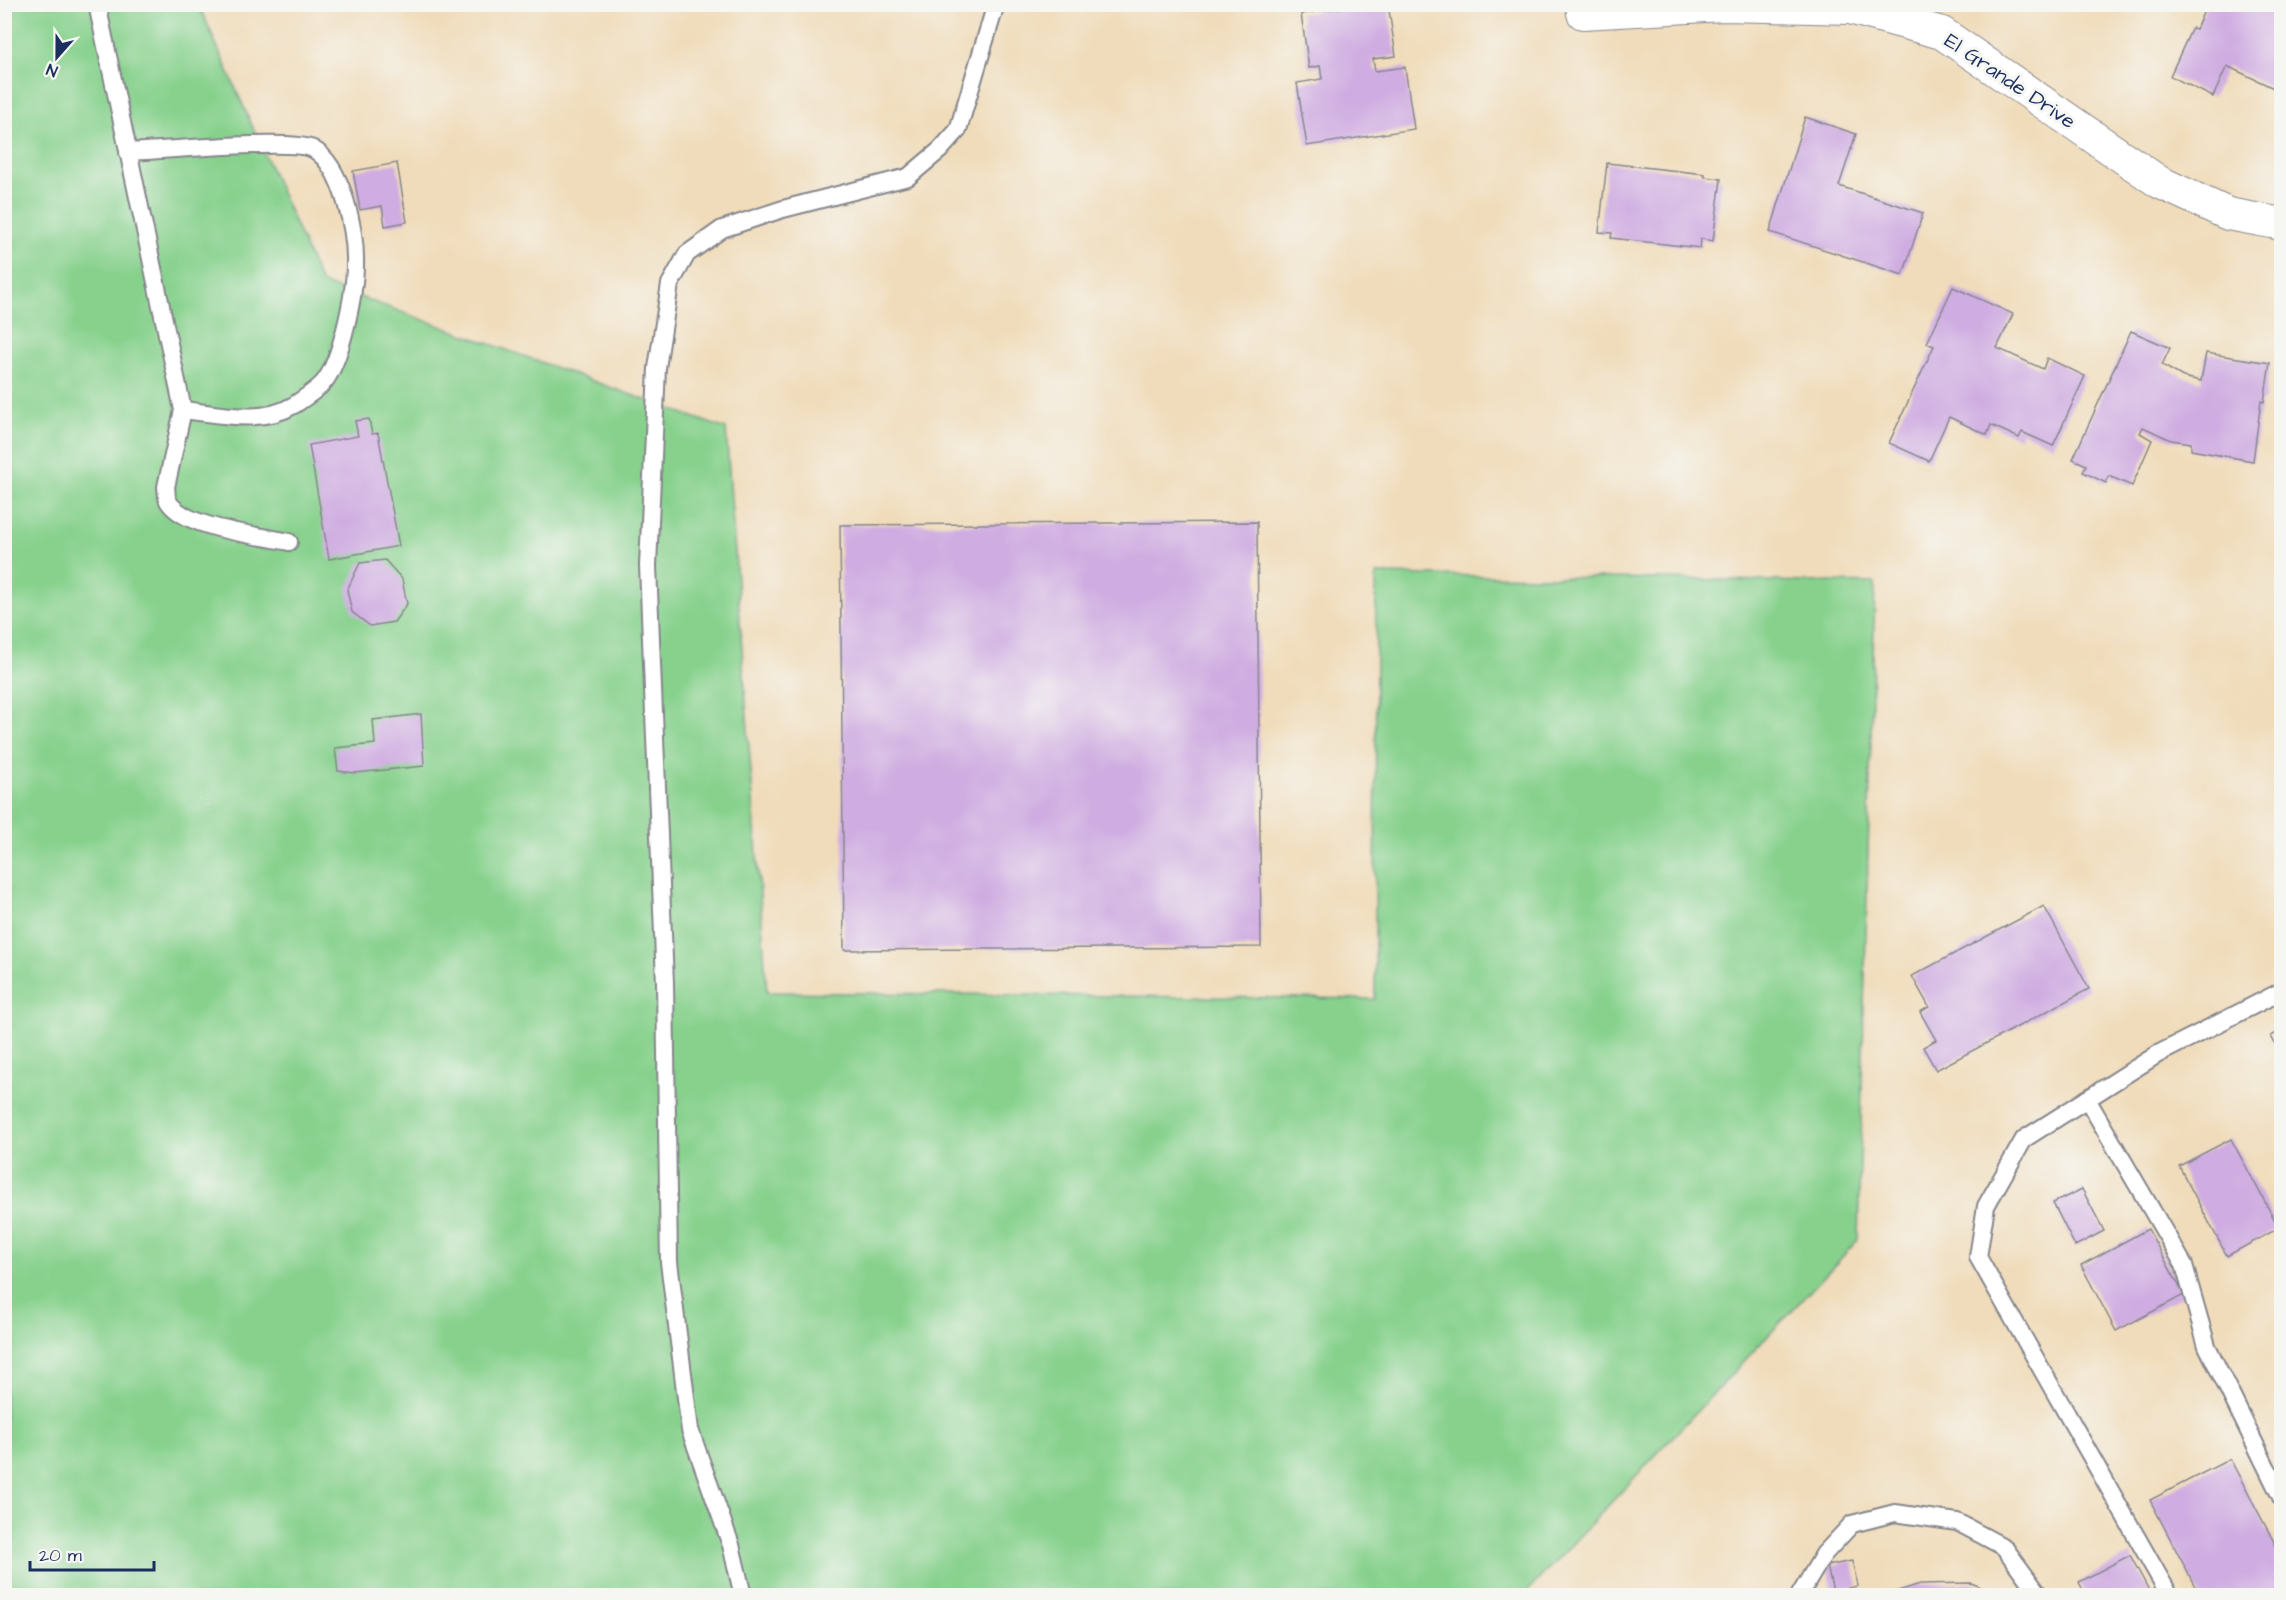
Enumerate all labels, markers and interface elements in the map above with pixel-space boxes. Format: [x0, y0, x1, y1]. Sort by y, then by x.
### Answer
street label: El Grande Drive [1939, 26, 2081, 136]
north arrow [27, 27, 87, 87]
text: N [43, 58, 61, 82]
scale bar [30, 1534, 154, 1572]
text: 20 m [39, 1543, 82, 1568]

